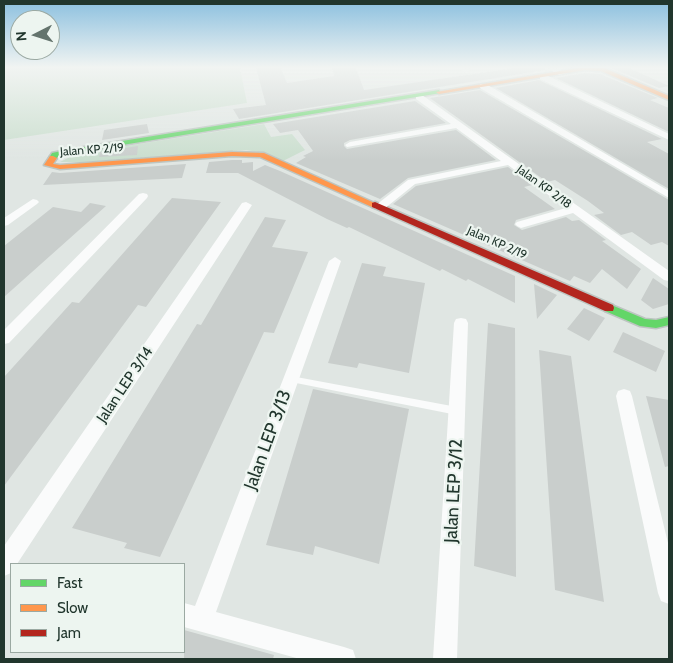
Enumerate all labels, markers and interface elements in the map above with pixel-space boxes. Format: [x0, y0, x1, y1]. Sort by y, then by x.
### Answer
north arrow [10, 10, 60, 60]
text: N [12, 31, 30, 42]
street label: Jalan KP 2/19 [60, 141, 124, 159]
street label: Jalan KP 2/18 [514, 162, 574, 212]
street label: Jalan KP 2/19 [465, 223, 529, 263]
street label: Jalan LEP 3/14 [93, 344, 157, 426]
street label: Jalan LEP 3/13 [240, 387, 296, 493]
street label: Jalan LEP 3/12 [440, 438, 468, 544]
legend [10, 563, 185, 653]
text: Fast [57, 574, 82, 592]
text: Slow [57, 599, 88, 617]
text: Jam [57, 624, 81, 642]

